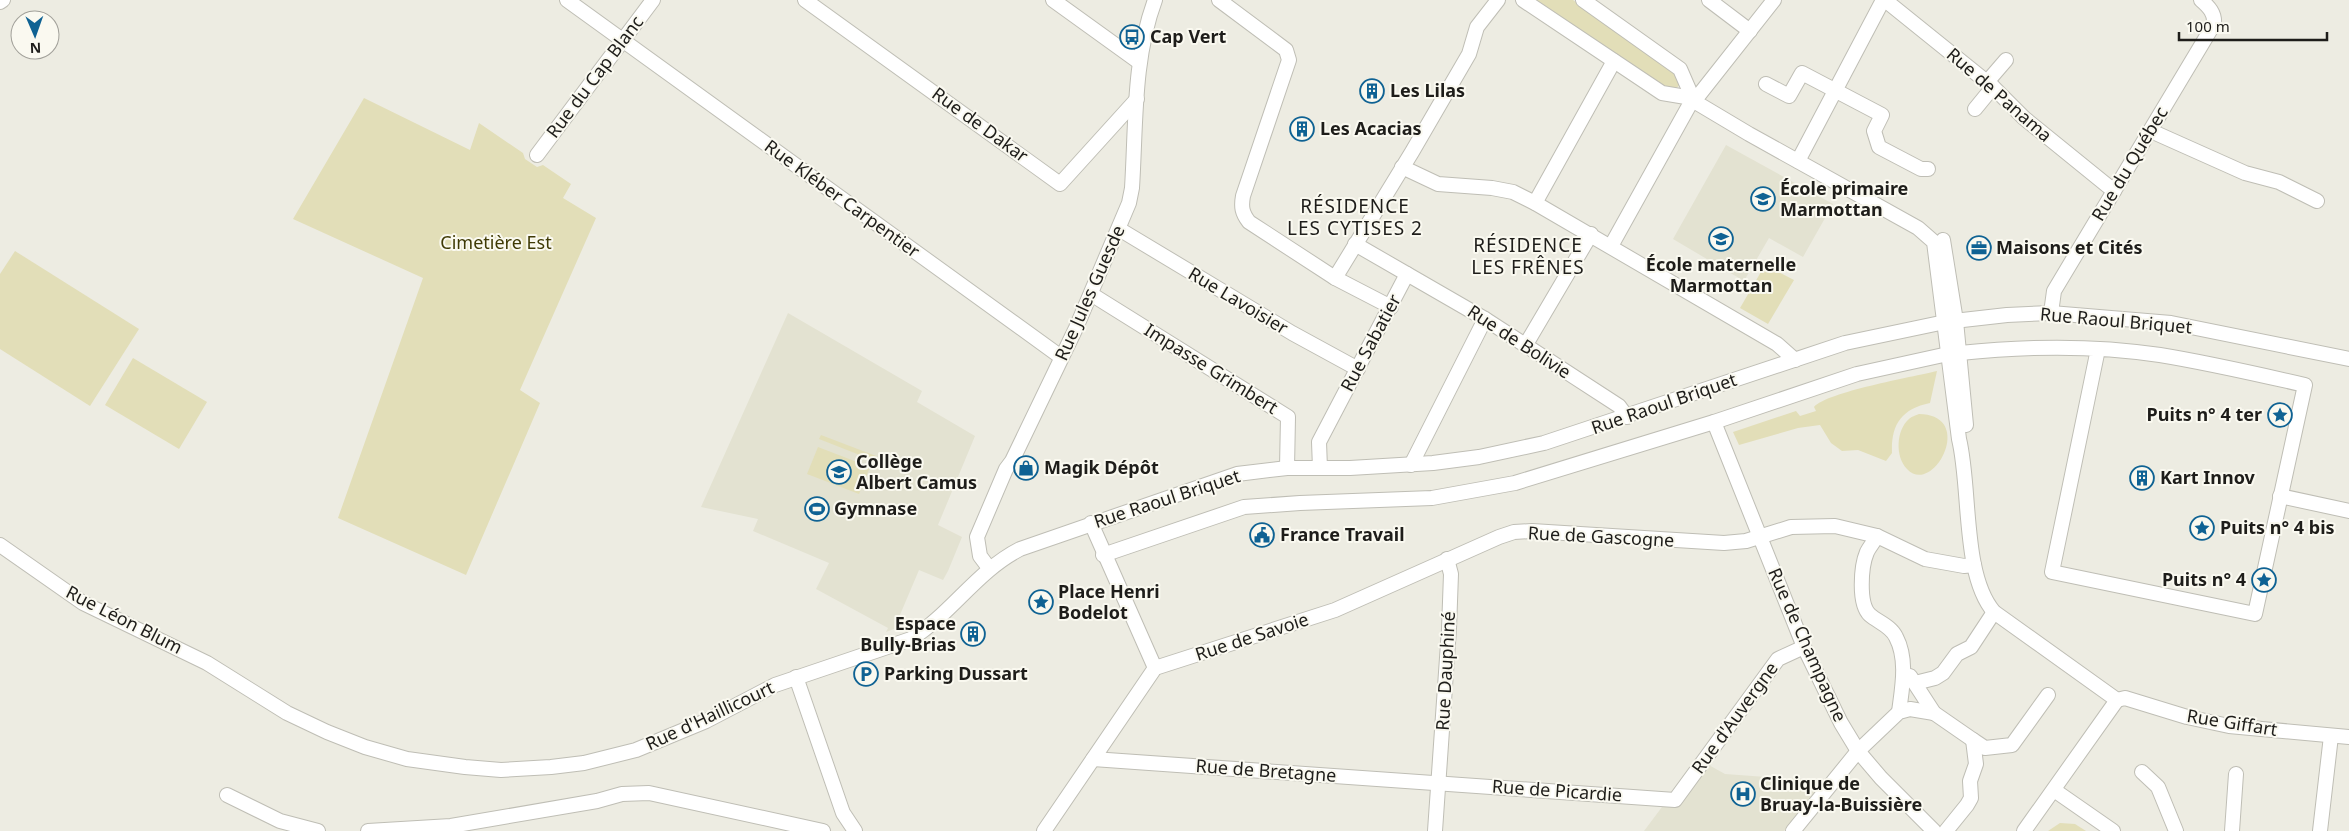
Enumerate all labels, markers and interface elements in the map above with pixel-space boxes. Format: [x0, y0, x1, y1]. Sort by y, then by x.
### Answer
north arrow [10, 10, 60, 60]
street label: Rue du Cap Blanc [540, 10, 648, 143]
scale bar [2179, 10, 2326, 42]
text: 100 m [2186, 16, 2230, 36]
bus stop icon: Cap Vert [1119, 24, 1145, 50]
place label: Cap Vert [1150, 24, 1227, 48]
text: N [29, 39, 41, 58]
street label: Rue de Panama [1942, 42, 2057, 147]
building icon: Les Lilas [1359, 78, 1385, 104]
place label: Les Lilas [1390, 78, 1465, 102]
street label: Rue de Dakar [928, 81, 1034, 168]
street label: Rue du Québec [2086, 102, 2173, 225]
building icon: Les Acacias [1289, 116, 1315, 142]
place label: Les Acacias [1320, 116, 1422, 140]
street label: Rue Kléber Carpentier [760, 134, 925, 263]
place label: École primaire Marmottan [1780, 176, 1908, 221]
school or university icon: École primaire Marmottan [1750, 186, 1776, 212]
district label: RÉSIDENCE LES CYTISES 2 [1287, 193, 1423, 241]
street label: Rue Jules Guesde [1049, 221, 1130, 364]
school or university icon: École maternelle Marmottan [1708, 226, 1734, 252]
park label: Cimetière Est [440, 230, 552, 254]
district label: RÉSIDENCE LES FRÊNES [1471, 232, 1585, 280]
office icon: Maisons et Cités [1966, 235, 1992, 261]
place label: Maisons et Cités [1996, 235, 2143, 259]
place label: École maternelle Marmottan [1646, 252, 1796, 297]
street label: Rue Lavoisier [1184, 261, 1293, 340]
street label: Rue Sabatier [1334, 289, 1406, 395]
street label: Rue de Bolivie [1463, 299, 1576, 384]
street label: Rue Raoul Briquet [2039, 301, 2194, 339]
street label: Impasse Grimbert [1140, 317, 1283, 419]
street label: Rue Raoul Briquet [1588, 367, 1740, 439]
place label: Puits n° 4 ter [2147, 402, 2262, 426]
place icon: Puits n° 4 ter [2267, 402, 2293, 428]
place label: Collège Albert Camus [856, 449, 977, 494]
shop icon: Magik Dépôt [1013, 455, 1039, 481]
place label: Magik Dépôt [1044, 455, 1159, 479]
school or university icon: Collège Albert Camus [826, 459, 852, 485]
street label: Rue Raoul Briquet [1091, 463, 1243, 533]
building icon: Kart Innov [2129, 465, 2155, 491]
place label: Kart Innov [2160, 465, 2256, 489]
sports icon: Gymnase [804, 496, 830, 522]
place label: Gymnase [834, 496, 917, 520]
place icon: Puits n° 4 bis [2189, 515, 2215, 541]
place label: Puits n° 4 bis [2220, 515, 2335, 539]
street label: Rue de Gascogne [1527, 520, 1675, 552]
public building icon: France Travail [1249, 522, 1275, 548]
place label: France Travail [1280, 522, 1405, 546]
street label: Rue de Champagne [1763, 564, 1853, 725]
place label: Puits n° 4 [2162, 567, 2246, 591]
place icon: Puits n° 4 [2251, 567, 2277, 593]
street label: Rue Léon Blum [62, 579, 187, 659]
place label: Place Henri Bodelot [1058, 579, 1160, 624]
place icon: Place Henri Bodelot [1028, 589, 1054, 615]
street label: Rue de Savoie [1192, 606, 1311, 666]
place label: Espace Bully-Brias [860, 611, 956, 656]
street label: Rue Dauphiné [1430, 611, 1460, 731]
building icon: Espace Bully-Brias [960, 621, 986, 647]
street label: Rue d'Auvergne [1686, 657, 1783, 778]
parking icon: Parking Dussart [853, 661, 879, 687]
place label: Parking Dussart [884, 661, 1028, 685]
street label: Rue d'Haillicourt [642, 675, 778, 755]
street label: Rue Giffart [2185, 703, 2280, 741]
street label: Rue de Bretagne [1195, 753, 1337, 787]
place label: Clinique de Bruay-la-Buissière [1760, 771, 1922, 816]
street label: Rue de Picardie [1491, 773, 1623, 807]
hospital icon: Clinique de Bruay-la-Buissière [1730, 781, 1756, 807]

